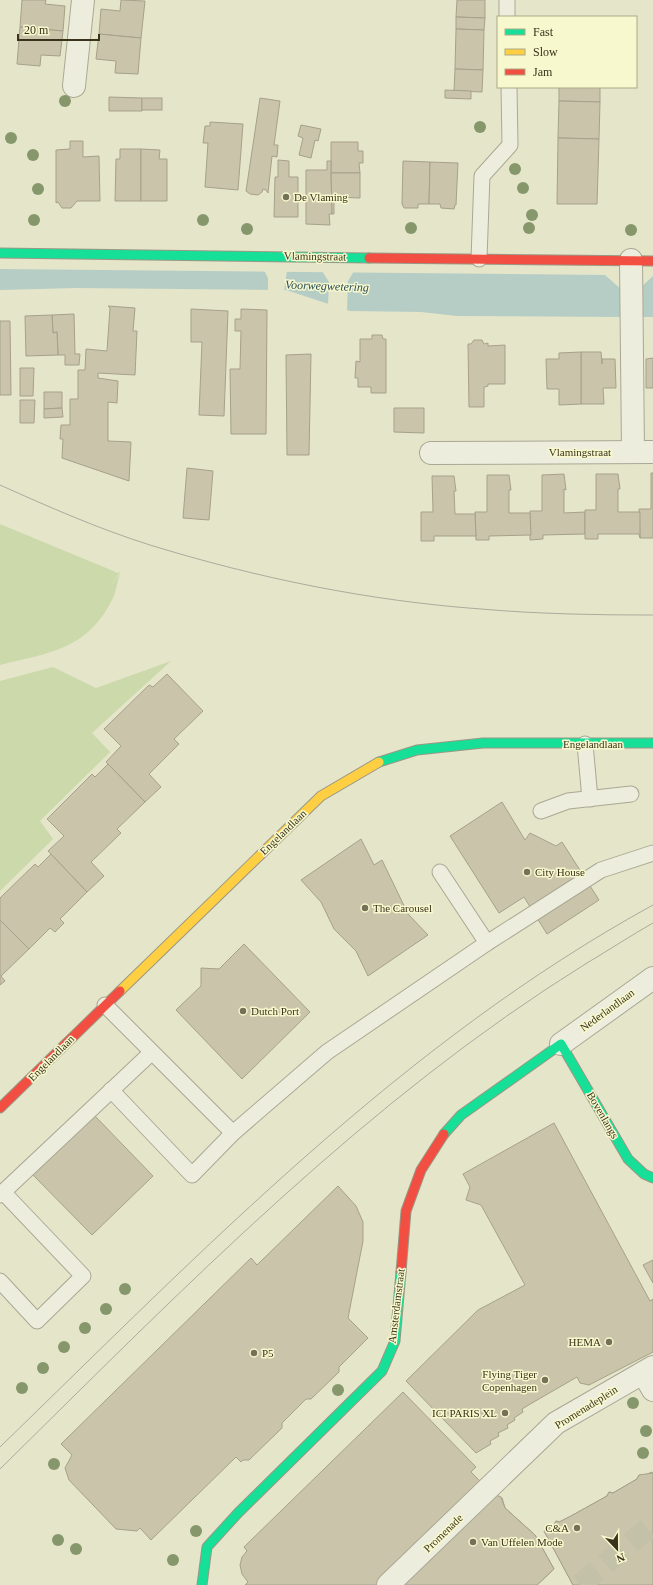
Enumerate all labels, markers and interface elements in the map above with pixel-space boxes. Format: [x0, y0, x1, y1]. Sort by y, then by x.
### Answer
scale bar [18, 16, 99, 42]
legend [497, 16, 637, 88]
text: 20 m [24, 23, 49, 37]
text: Fast [533, 25, 554, 39]
text: Slow [533, 45, 558, 59]
text: Jam [533, 65, 553, 79]
place label: De Vlaming [294, 191, 348, 203]
marker: De Vlaming [281, 192, 291, 202]
street label: Vlamingstraat [284, 249, 346, 263]
water label: Voorwegwetering [285, 278, 369, 294]
street label: Vlamingstraat [549, 446, 611, 458]
street label: Engelandlaan [563, 738, 623, 750]
street label: Engelandlaan [257, 807, 309, 857]
place label: City House [535, 866, 585, 878]
marker: City House [522, 867, 532, 877]
place label: The Carousel [373, 902, 432, 914]
marker: The Carousel [360, 903, 370, 913]
street label: Nederlandlaan [578, 986, 637, 1034]
place label: Dutch Port [251, 1005, 299, 1017]
marker: Dutch Port [238, 1006, 248, 1016]
street label: Engelandlaan [26, 1032, 77, 1083]
street label: Bovenlangs [585, 1090, 621, 1140]
street label: Amsterdamstraat [385, 1268, 407, 1344]
place label: HEMA [569, 1336, 601, 1348]
marker: HEMA [604, 1337, 614, 1347]
place label: P5 [262, 1347, 274, 1359]
marker: P5 [249, 1348, 259, 1358]
place label: Flying Tiger Copenhagen [482, 1368, 537, 1393]
marker: Flying Tiger Copenhagen [540, 1375, 550, 1385]
street label: Promenadeplein [553, 1383, 620, 1431]
place label: ICI PARIS XL [432, 1407, 497, 1419]
marker: ICI PARIS XL [500, 1408, 510, 1418]
street label: Promenade [421, 1511, 465, 1555]
place label: C&A [545, 1522, 569, 1534]
marker: C&A [572, 1523, 582, 1533]
north arrow [597, 1529, 637, 1569]
place label: Van Uffelen Mode [481, 1536, 563, 1548]
marker: Van Uffelen Mode [468, 1537, 478, 1547]
text: N [615, 1551, 627, 1565]

